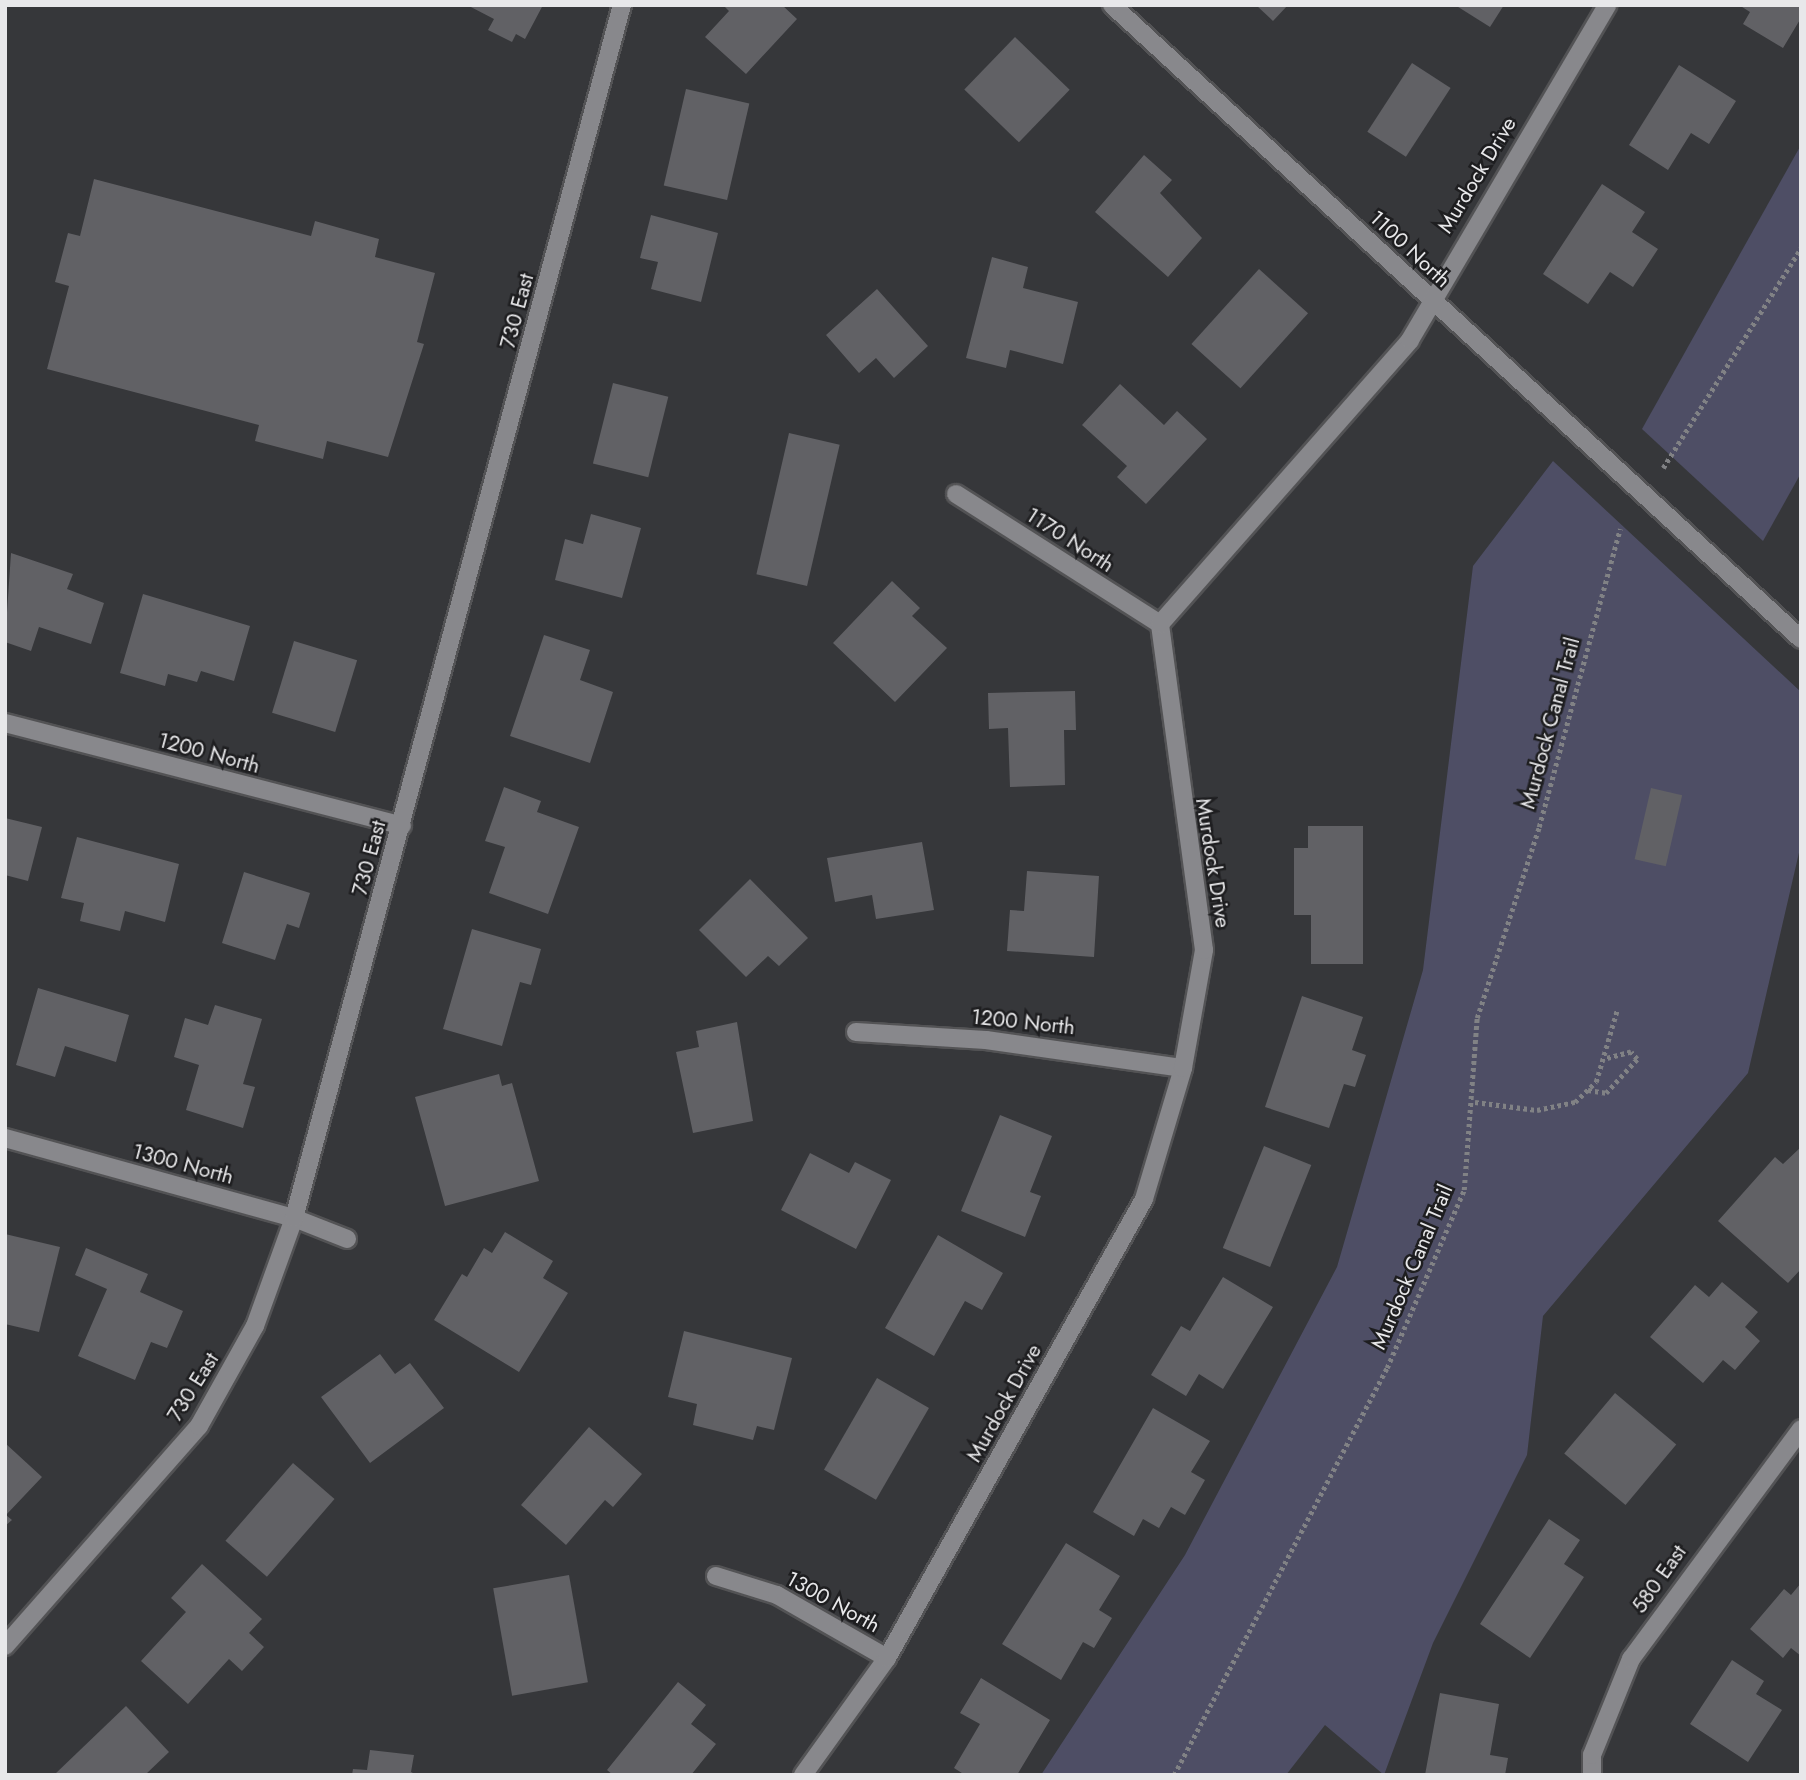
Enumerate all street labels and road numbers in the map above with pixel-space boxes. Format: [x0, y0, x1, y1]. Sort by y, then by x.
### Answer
street label: Murdock Drive [1432, 112, 1522, 238]
street label: 1100 North [1364, 205, 1456, 293]
street label: 730 East [495, 271, 539, 351]
street label: 1170 North [1021, 502, 1119, 578]
street label: Murdock Canal Trail [1515, 634, 1585, 812]
street label: 1200 North [156, 727, 262, 779]
street label: Murdock Drive [1190, 796, 1236, 930]
street label: 730 East [347, 818, 391, 898]
street label: 1200 North [970, 1004, 1076, 1040]
street label: 1300 North [130, 1138, 236, 1190]
street label: Murdock Canal Trail [1366, 1181, 1458, 1353]
street label: Murdock Drive [961, 1340, 1047, 1466]
street label: 730 East [162, 1348, 224, 1426]
street label: 580 East [1626, 1540, 1692, 1618]
street label: 1300 North [782, 1566, 884, 1638]

